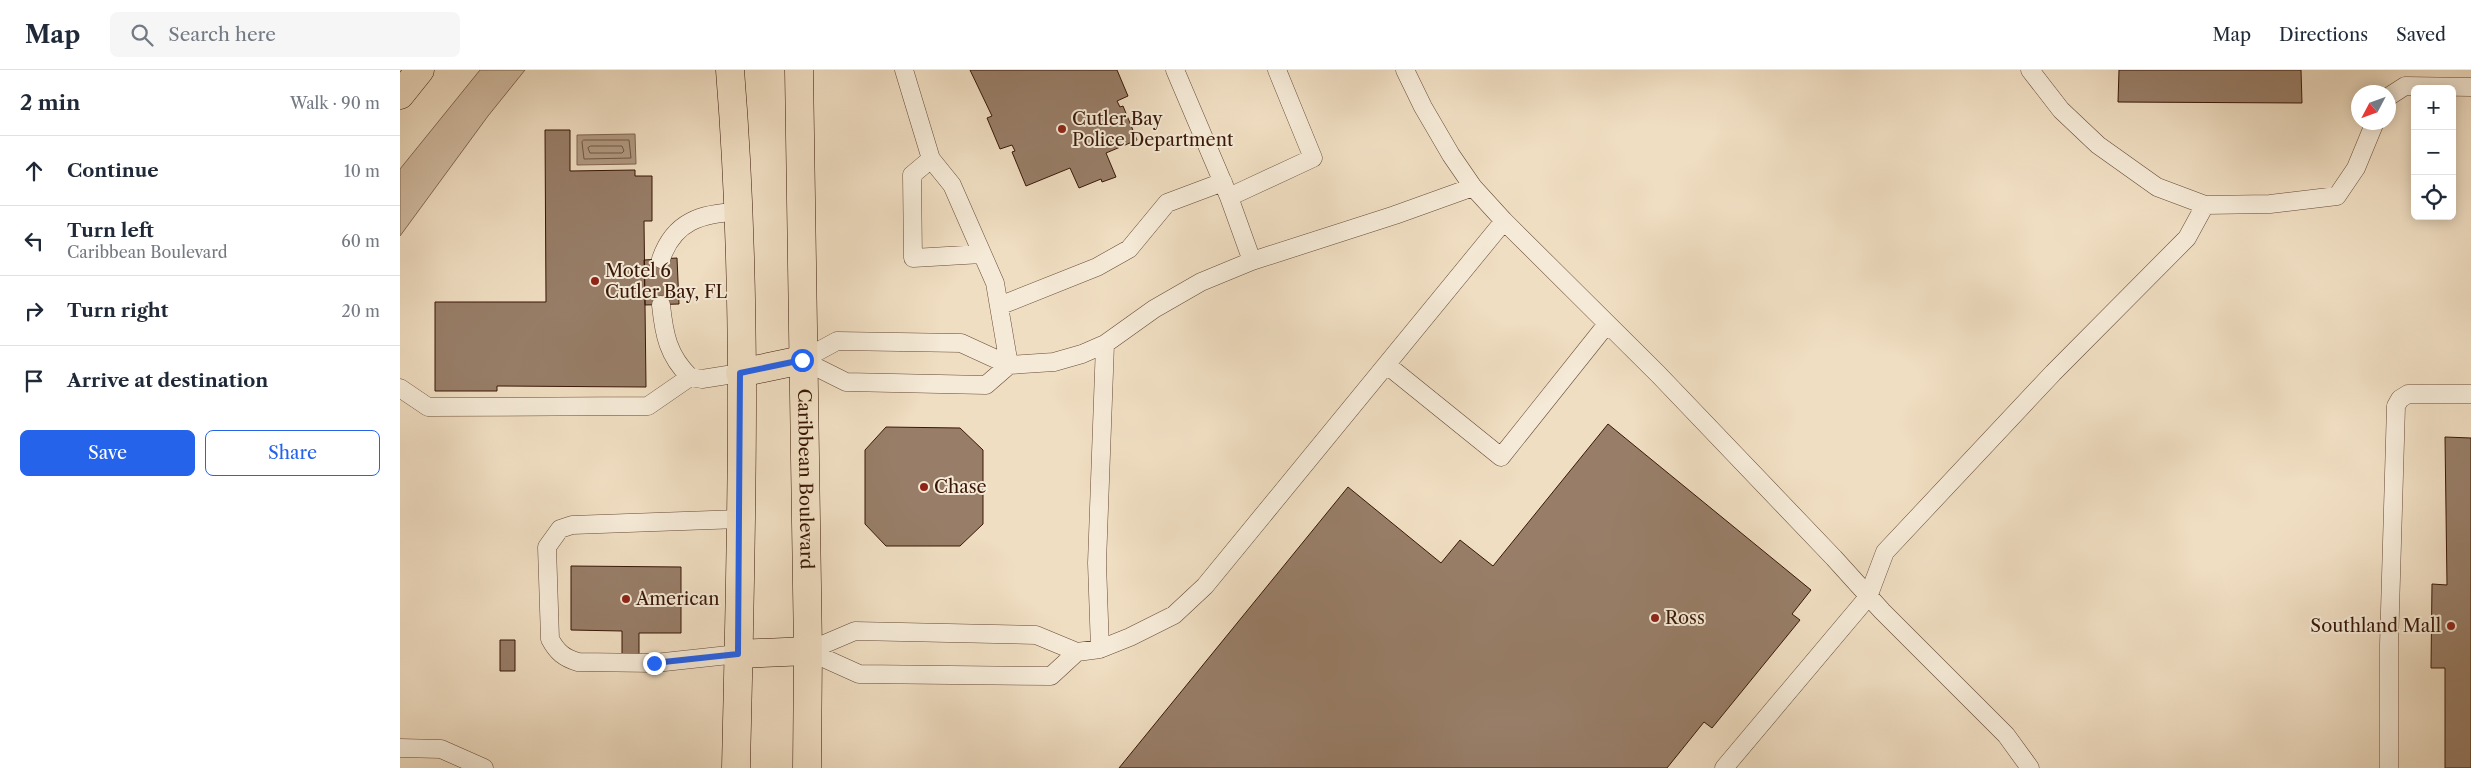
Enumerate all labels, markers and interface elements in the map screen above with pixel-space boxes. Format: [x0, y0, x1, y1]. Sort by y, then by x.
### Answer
search box [110, 12, 460, 57]
text: Map [25, 20, 80, 49]
icon: search [128, 21, 156, 49]
text: Search here [168, 23, 276, 46]
text: Map [2212, 24, 2251, 46]
text: Directions [2279, 24, 2368, 46]
text: Saved [2396, 24, 2446, 46]
north arrow [2351, 85, 2396, 130]
map controls [2411, 85, 2456, 220]
button: + [2411, 85, 2456, 130]
text: 2 min [20, 90, 80, 115]
text: Walk · 90 m [290, 93, 380, 113]
place label: Cutler Bay Police Department [1072, 108, 1234, 151]
marker: Cutler Bay Police Department [1056, 123, 1068, 135]
button: − [2411, 130, 2456, 175]
icon: ahead [20, 157, 48, 185]
text: Continue [67, 159, 159, 182]
text: 10 m [344, 161, 380, 181]
button: locate [2411, 175, 2456, 220]
text: Turn left [67, 219, 154, 242]
icon: left [20, 227, 48, 255]
text: 60 m [341, 231, 380, 251]
text: Caribbean Boulevard [67, 242, 228, 262]
place label: Motel 6 Cutler Bay, FL [605, 260, 728, 303]
marker: Motel 6 Cutler Bay, FL [589, 275, 601, 287]
icon: right [20, 297, 48, 325]
text: Turn right [67, 299, 168, 322]
text: 20 m [341, 301, 380, 321]
route start [791, 349, 814, 372]
icon: arrive [20, 367, 48, 395]
text: Arrive at destination [67, 369, 268, 392]
street label: Caribbean Boulevard [793, 388, 818, 570]
button: Save [20, 430, 195, 476]
button: Share [205, 430, 380, 476]
place label: Chase [934, 476, 987, 498]
marker: Chase [918, 481, 930, 493]
place label: American [635, 588, 719, 610]
marker: American [620, 593, 632, 605]
place label: Ross [1665, 607, 1705, 629]
marker: Ross [1649, 612, 1661, 624]
place label: Southland Mall [2310, 615, 2441, 637]
marker: Southland Mall [2445, 620, 2457, 632]
route end [643, 652, 666, 675]

